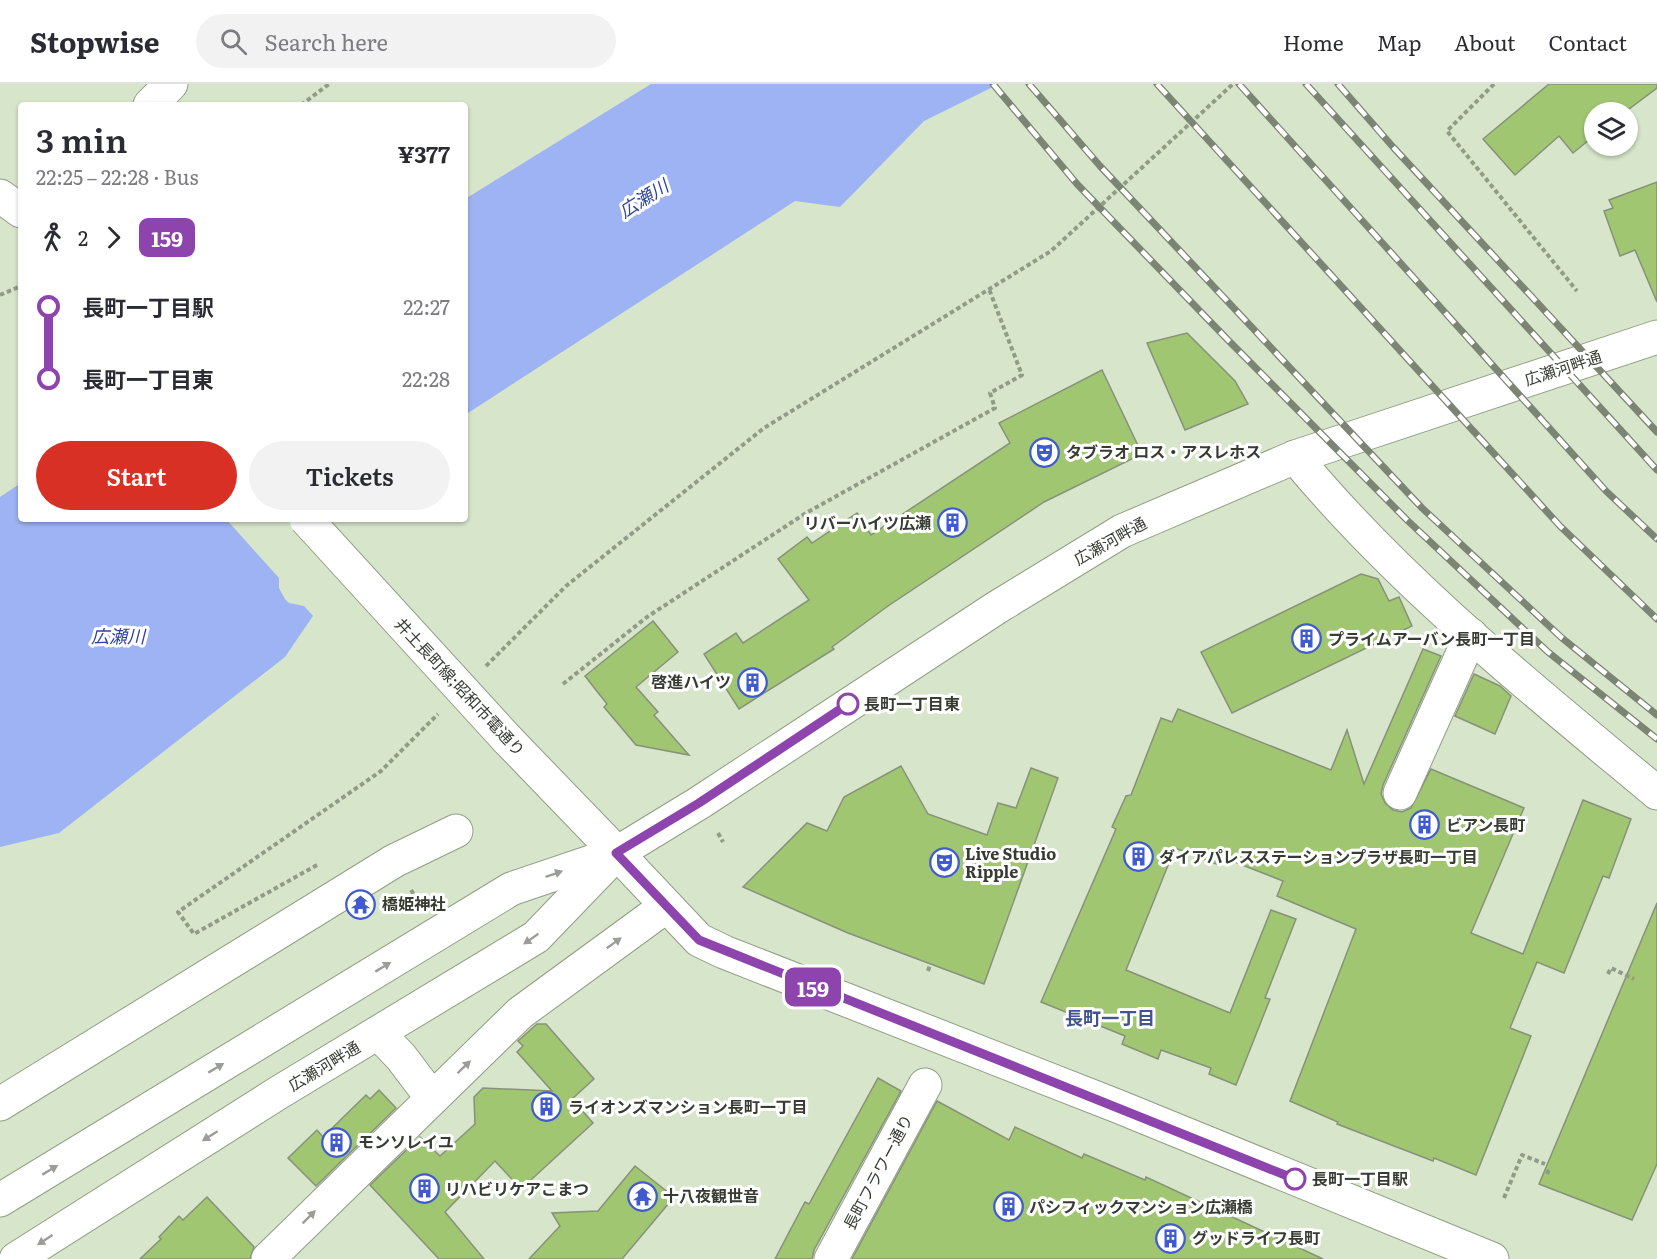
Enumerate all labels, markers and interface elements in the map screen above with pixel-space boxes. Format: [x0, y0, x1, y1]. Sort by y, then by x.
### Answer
search box [196, 14, 616, 68]
text: Stopwise [30, 20, 160, 62]
icon: search [217, 25, 250, 58]
text: Search here [265, 25, 388, 58]
text: Home [1283, 26, 1344, 57]
text: Map [1377, 26, 1421, 57]
text: About [1454, 26, 1516, 57]
text: Contact [1549, 26, 1627, 57]
map controls [1584, 102, 1638, 156]
button: layers [1584, 102, 1638, 156]
text: 3 min [36, 114, 127, 163]
text: ¥377 [398, 137, 450, 170]
text: 22:25 – 22:28 · Bus [36, 161, 199, 191]
water label: 広瀬川 [613, 171, 675, 223]
icon: walk [36, 221, 69, 254]
icon: forward [97, 221, 130, 254]
text: 2 [78, 222, 88, 252]
text: 159 [151, 222, 183, 253]
text: 長町一丁目駅 [82, 290, 214, 323]
text: 22:27 [403, 291, 450, 321]
street label: 広瀬河畔通 [1521, 343, 1604, 391]
text: 長町一丁目東 [82, 362, 214, 395]
text: 22:28 [402, 363, 450, 393]
theatre icon: タブラオ ロス・アスレホス [1029, 436, 1061, 468]
place label: タブラオ ロス・アスレホス [1066, 439, 1261, 463]
button: Start [36, 441, 237, 510]
button: Tickets [249, 441, 450, 510]
building icon: リバーハイツ広瀬 [936, 507, 968, 539]
place label: リバーハイツ広瀬 [804, 510, 931, 534]
street label: 広瀬河畔通 [1069, 510, 1150, 570]
street label: 井土長町線;昭和市電通り [390, 612, 531, 761]
water label: 広瀬川 [91, 622, 147, 649]
building icon: プライムアーバン長町一丁目 [1291, 623, 1323, 655]
place label: プライムアーバン長町一丁目 [1328, 626, 1535, 650]
building icon: 啓進ハイツ [736, 666, 768, 698]
place label: 啓進ハイツ [651, 669, 731, 693]
place label: 長町一丁目東 [864, 691, 960, 715]
marker: 長町一丁目東 [837, 693, 859, 715]
building icon: ビアン長町 [1409, 809, 1441, 841]
place label: ビアン長町 [1446, 812, 1525, 836]
place label: Live Studio Ripple [965, 841, 1056, 883]
building icon: ダイアパレスステーションプラザ長町一丁目 [1122, 841, 1154, 873]
place label: ダイアパレスステーションプラザ長町一丁目 [1159, 844, 1478, 868]
theatre icon: Live Studio Ripple [928, 847, 960, 879]
one-way arrow [545, 869, 563, 879]
temple icon: 橋姫神社 [345, 888, 377, 920]
place label: 橋姫神社 [382, 891, 446, 915]
one-way arrow [523, 933, 539, 944]
one-way arrow [606, 937, 622, 949]
one-way arrow [375, 961, 391, 972]
line badge: 159 [778, 968, 848, 1006]
text: 159 [797, 972, 829, 1003]
district label: 長町一丁目 [1065, 1004, 1155, 1031]
street label: 広瀬河畔通 [283, 1034, 364, 1096]
one-way arrow [457, 1060, 471, 1074]
one-way arrow [208, 1063, 224, 1074]
building icon: ライオンズマンション長町一丁目 [531, 1091, 563, 1123]
place label: ライオンズマンション長町一丁目 [568, 1094, 808, 1118]
street label: 長町フラワー通り [836, 1109, 918, 1234]
building icon: モンソレイユ [321, 1126, 353, 1158]
place label: モンソレイユ [358, 1129, 454, 1153]
one-way arrow [202, 1130, 218, 1141]
one-way arrow [42, 1164, 58, 1175]
place label: 長町一丁目駅 [1312, 1166, 1408, 1190]
marker: 長町一丁目駅 [1284, 1168, 1306, 1190]
building icon: リハビリケアこまつ [408, 1173, 440, 1205]
place label: リハビリケアこまつ [445, 1176, 589, 1200]
temple icon: 十八夜観世音 [626, 1180, 658, 1212]
place label: 十八夜観世音 [663, 1183, 759, 1207]
building icon: パシフィックマンション広瀬橋 [992, 1191, 1024, 1223]
place label: パシフィックマンション広瀬橋 [1029, 1194, 1253, 1218]
one-way arrow [302, 1211, 316, 1225]
building icon: グッドライフ長町 [1155, 1222, 1187, 1254]
place label: グッドライフ長町 [1192, 1225, 1320, 1249]
one-way arrow [38, 1234, 54, 1246]

